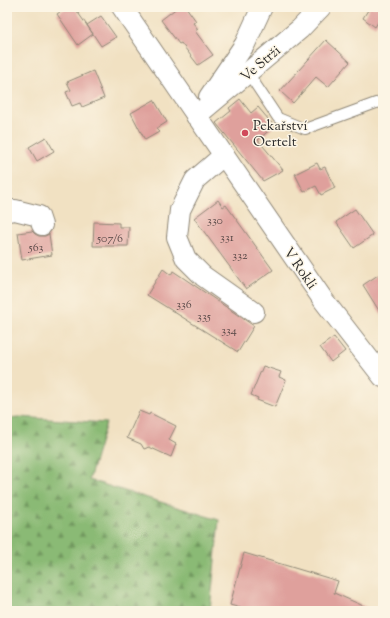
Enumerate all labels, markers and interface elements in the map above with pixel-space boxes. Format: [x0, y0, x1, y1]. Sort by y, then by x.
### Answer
street label: Ve Strži [237, 42, 286, 87]
place label: Pekařství Oertelt [253, 117, 307, 153]
marker: Pekařství Oertelt [240, 128, 250, 138]
house number: 330 [207, 212, 223, 230]
house number: 331 [220, 229, 234, 247]
house number: 507/6 [96, 230, 123, 248]
house number: 563 [28, 239, 44, 257]
street label: V Rokli [278, 244, 321, 294]
house number: 332 [232, 247, 248, 265]
house number: 336 [176, 296, 192, 314]
house number: 335 [197, 308, 211, 326]
house number: 334 [221, 322, 237, 340]

